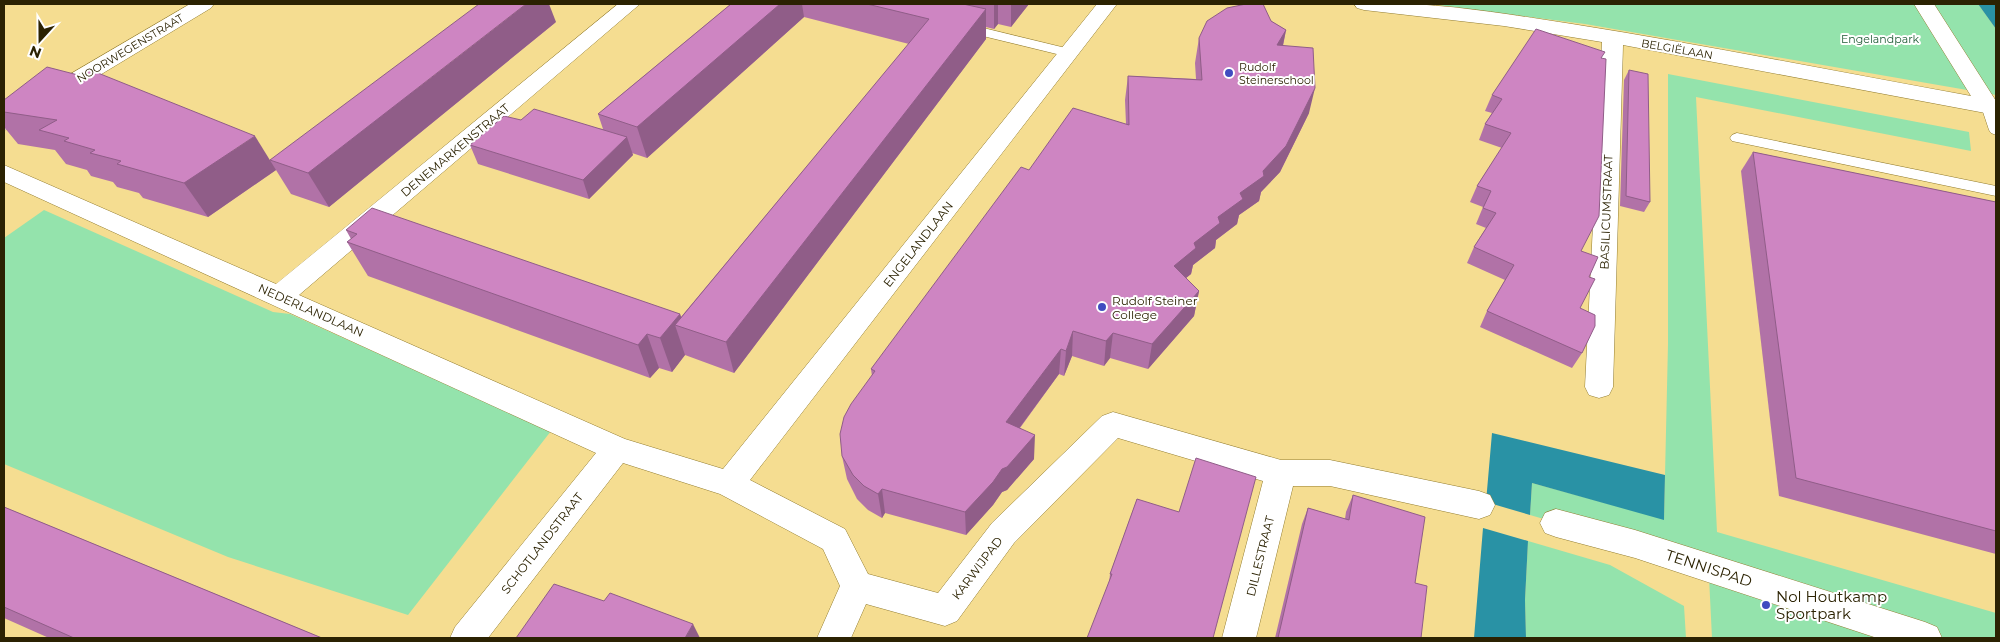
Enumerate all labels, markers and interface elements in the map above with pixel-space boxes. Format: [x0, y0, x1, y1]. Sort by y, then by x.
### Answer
street label: NOORWEGENSTRAAT [74, 10, 187, 85]
north arrow [15, 15, 65, 65]
park label: Engelandpark [1841, 32, 1919, 46]
street label: BELGIËLAAN [1640, 36, 1714, 62]
text: N [27, 42, 44, 63]
place label: Rudolf Steinerschool [1239, 60, 1314, 87]
marker: Rudolf Steinerschool [1223, 67, 1235, 79]
street label: DENEMARKENSTRAAT [398, 100, 513, 200]
street label: BASILICUMSTRAAT [1596, 154, 1616, 270]
street label: ENGELANDLAAN [880, 198, 956, 290]
street label: NEDERLANDLAAN [256, 280, 366, 340]
place label: Rudolf Steiner College [1112, 293, 1198, 322]
marker: Rudolf Steiner College [1096, 301, 1108, 313]
street label: SCHOTLANDSTRAAT [498, 489, 586, 597]
street label: DILLESTRAAT [1243, 514, 1277, 598]
street label: KARWIJPAD [948, 534, 1006, 602]
street label: TENNISPAD [1663, 545, 1755, 591]
place label: Nol Houtkamp Sportpark [1776, 587, 1887, 623]
marker: Nol Houtkamp Sportpark [1760, 599, 1772, 611]

